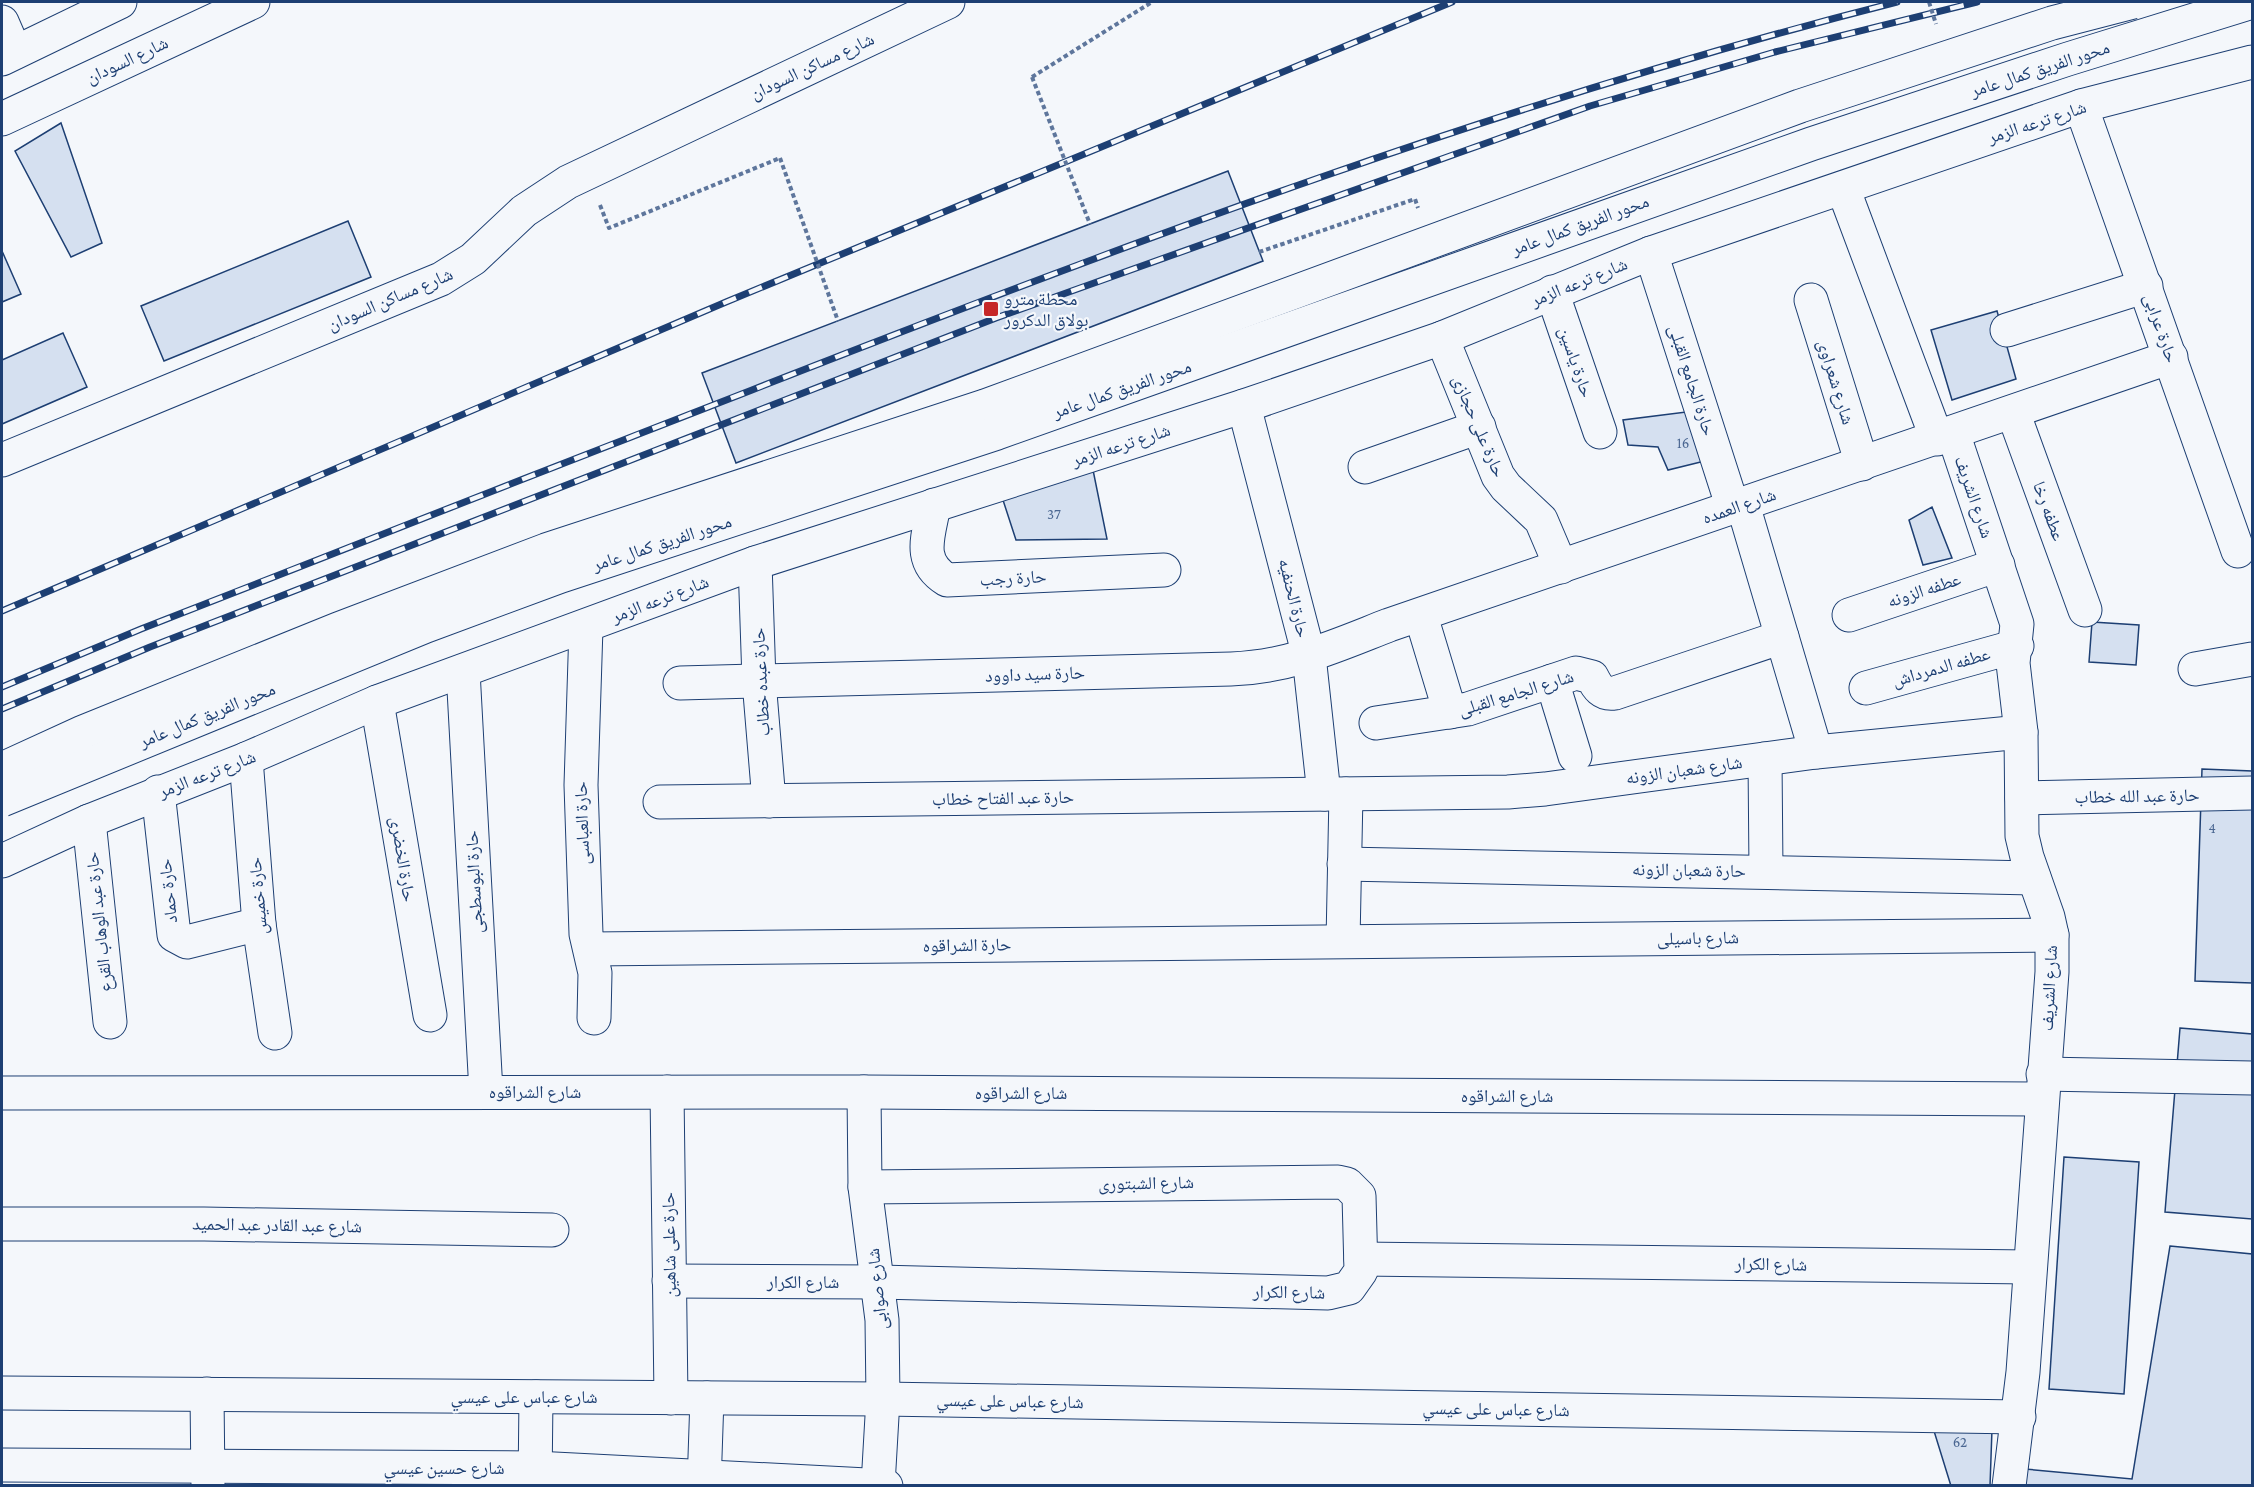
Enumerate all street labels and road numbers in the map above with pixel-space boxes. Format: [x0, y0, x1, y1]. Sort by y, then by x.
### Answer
street label: شارع مساكن السودان [747, 29, 878, 104]
street label: شارع السودان [83, 32, 172, 89]
street label: محور الفريق كمال عامر [1967, 37, 2112, 102]
street label: شارع ترعه الزمر [1984, 97, 2089, 149]
street label: محور الفريق كمال عامر [1507, 191, 1652, 260]
street label: شارع ترعه الزمر [1527, 254, 1631, 312]
street label: شارع مساكن السودان [324, 264, 456, 335]
street label: حارة عرابى [2139, 291, 2182, 365]
street label: حارة الجامع القبلى [1663, 322, 1719, 439]
street label: حارة ياسين [1554, 324, 1597, 400]
street label: شارع شعراوى [1813, 337, 1858, 427]
street label: محور الفريق كمال عامر [1049, 356, 1194, 423]
street label: حارة على حجازى [1448, 372, 1509, 480]
street label: شارع ترعه الزمر [1068, 420, 1173, 472]
street label: شارع الشريف [1950, 453, 1997, 541]
street label: عطفه رخا [2029, 479, 2069, 543]
street label: شارع العمده [1700, 484, 1779, 529]
street label: محور الفريق كمال عامر [589, 511, 734, 576]
street label: حارة الحنفيه [1274, 556, 1313, 640]
street label: حارة رجب [979, 566, 1047, 590]
street label: عطفه الزونه [1885, 569, 1963, 611]
street label: شارع ترعه الزمر [608, 571, 712, 628]
street label: حارة عبده خطاب [748, 627, 774, 737]
street label: عطفه الدمرداش [1890, 643, 1993, 691]
street label: حارة سيد داوود [985, 662, 1085, 686]
street label: شارع الجامع القبلى [1456, 666, 1577, 722]
street label: محور الفريق كمال عامر [135, 679, 278, 753]
street label: شارع ترعه الزمر [155, 746, 259, 803]
street label: شارع شعبان الزونه [1624, 752, 1744, 789]
street label: حارة العباسى [571, 781, 594, 865]
street label: حارة عبد الله خطاب [2074, 785, 2200, 808]
street label: حارة عبد الفتاح خطاب [932, 787, 1074, 811]
street label: حارة الخضرى [385, 815, 420, 903]
street label: حارة البوسطجى [461, 830, 488, 934]
street label: حارة عبد الوهاب القرع [82, 851, 117, 993]
street label: حارة خميس [245, 857, 272, 935]
street label: حارة حماد [155, 858, 181, 924]
street label: حارة شعبان الزونه [1632, 859, 1746, 882]
street label: شارع باسيلى [1657, 927, 1739, 950]
street label: حارة الشراقوه [923, 934, 1011, 956]
street label: شارع الشريف [2037, 945, 2062, 1031]
street label: شارع الشراقوه [489, 1082, 581, 1103]
street label: شارع الشراقوه [975, 1083, 1067, 1104]
street label: شارع الشراقوه [1461, 1086, 1553, 1107]
street label: شارع الشبتورى [1098, 1172, 1194, 1195]
street label: حارة على شاهين [658, 1192, 681, 1298]
street label: شارع عبد القادر عبد الحميد [192, 1214, 362, 1237]
street label: شارع صوابى [863, 1247, 892, 1331]
street label: شارع الكرار [1734, 1253, 1807, 1276]
street label: شارع الكرار [766, 1272, 839, 1293]
street label: شارع الكرار [1252, 1281, 1325, 1304]
street label: شارع عباس على عيسي [450, 1387, 598, 1412]
street label: شارع عباس على عيسي [936, 1390, 1084, 1417]
street label: شارع عباس على عيسي [1422, 1398, 1570, 1425]
street label: شارع حسين عيسي [383, 1458, 505, 1483]

